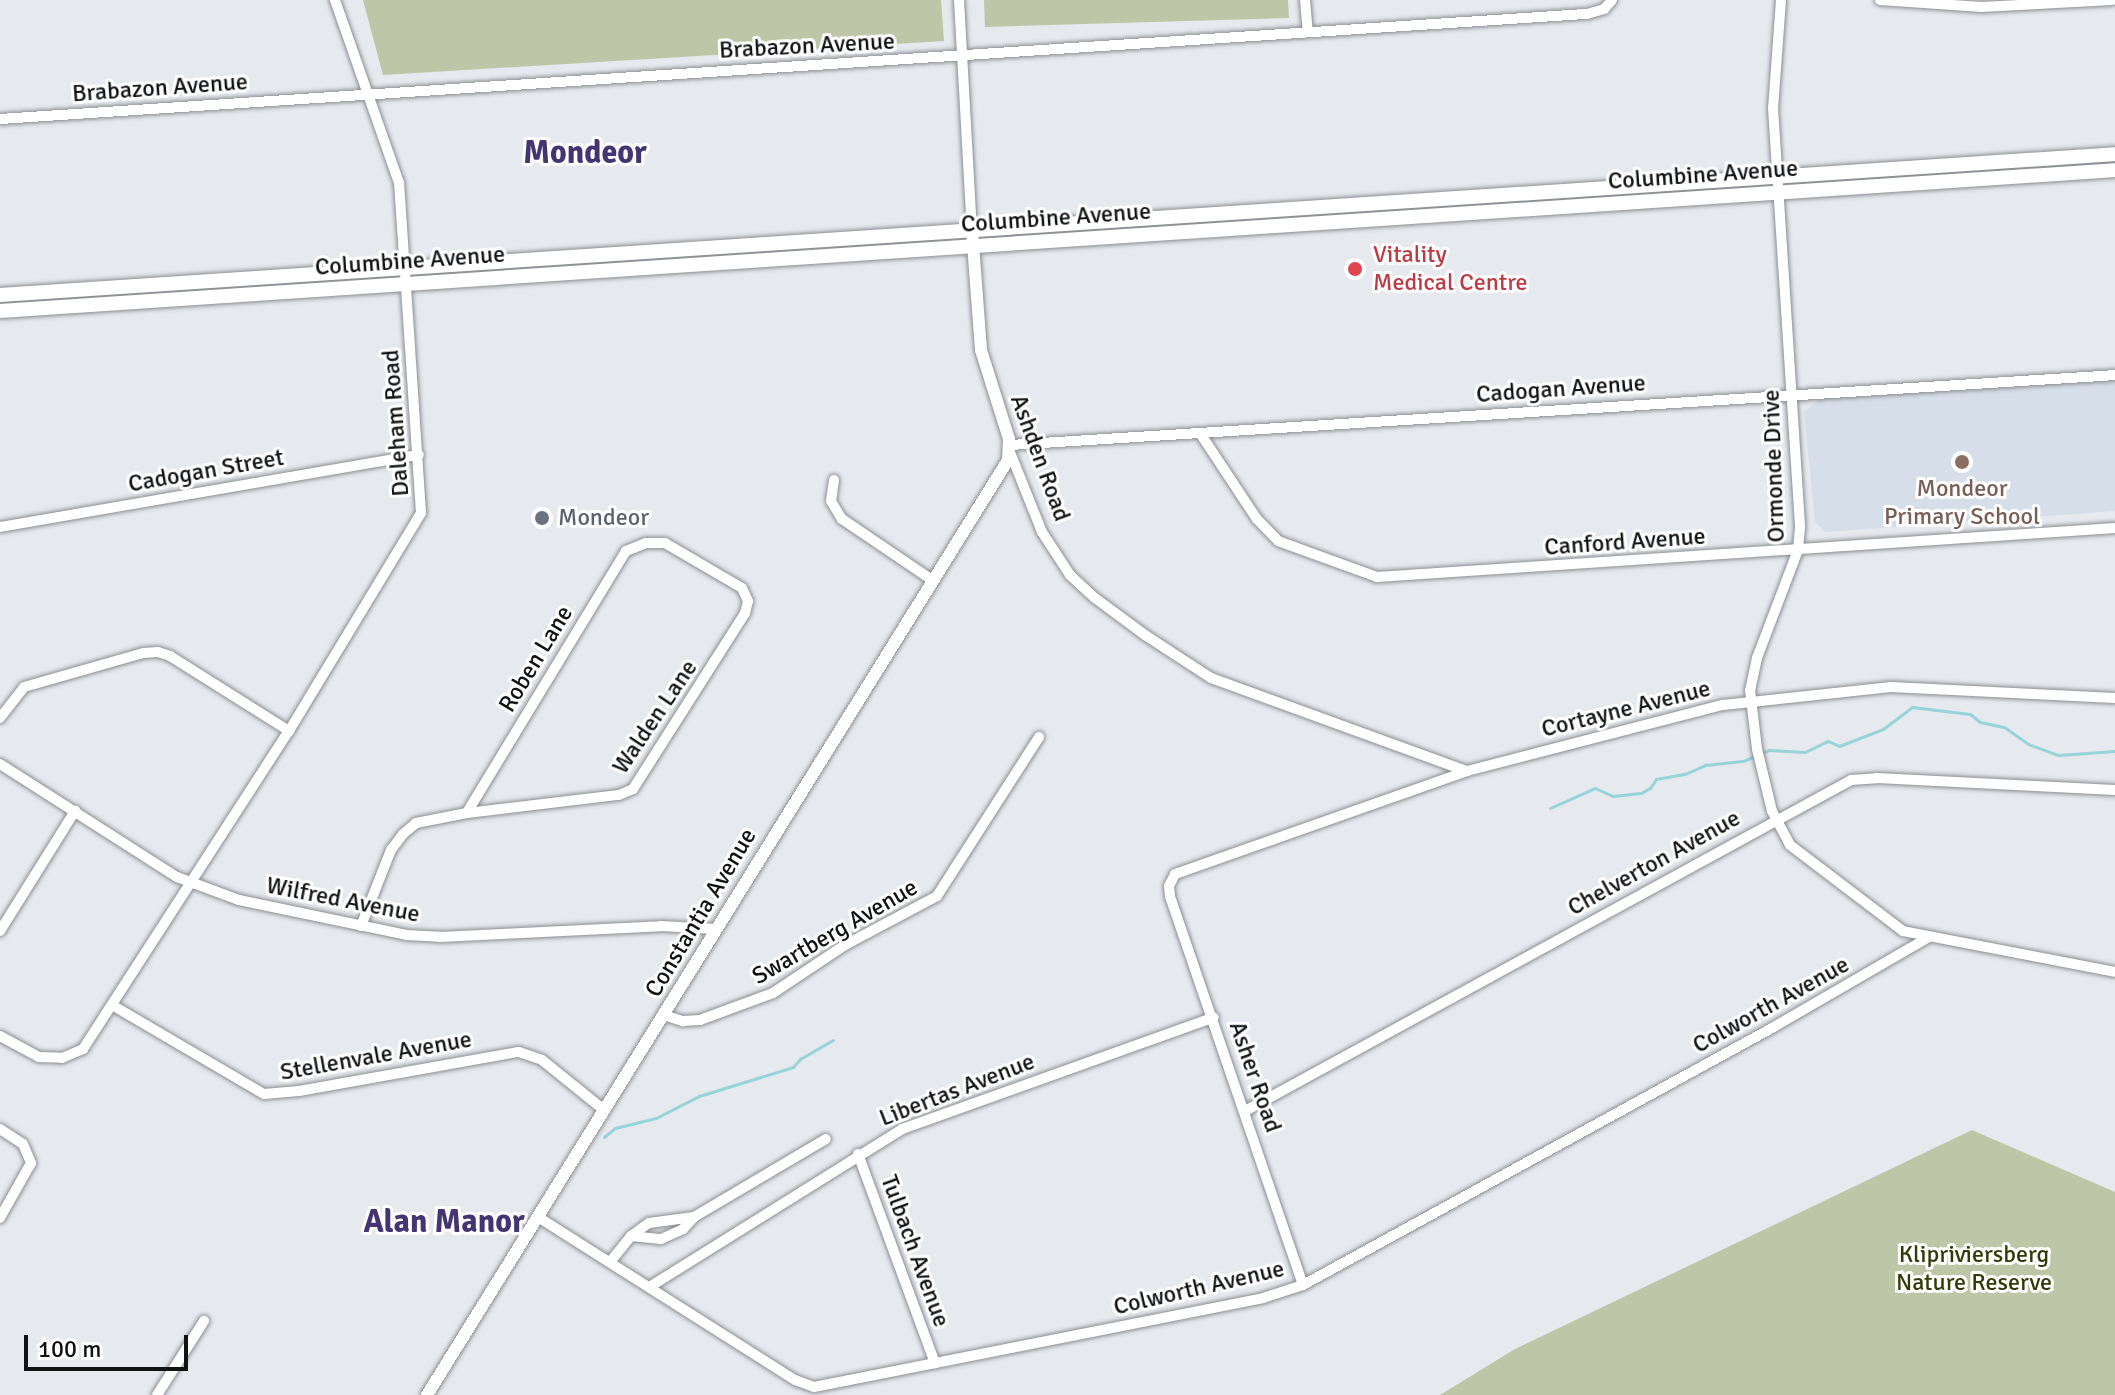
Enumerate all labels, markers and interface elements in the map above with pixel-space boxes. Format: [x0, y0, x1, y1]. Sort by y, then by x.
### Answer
street label: Brabazon Avenue [718, 27, 896, 65]
street label: Brabazon Avenue [71, 67, 249, 109]
district label: Mondeor [523, 134, 647, 172]
street label: Columbine Avenue [1607, 154, 1799, 196]
street label: Columbine Avenue [960, 197, 1152, 239]
street label: Columbine Avenue [314, 240, 506, 282]
place label: Vitality Medical Centre [1373, 241, 1528, 297]
marker: Vitality Medical Centre [1344, 258, 1366, 280]
street label: Daleham Road [376, 349, 416, 497]
street label: Cadogan Avenue [1475, 369, 1647, 409]
street label: Ormonde Drive [1757, 389, 1791, 543]
street label: Ashden Road [1004, 391, 1076, 525]
street label: Cadogan Street [126, 443, 286, 499]
marker: Mondeor Primary School [1953, 453, 1971, 471]
place label: Mondeor Primary School [1884, 475, 2040, 531]
place label: Mondeor [558, 504, 649, 532]
marker: Mondeor [533, 509, 551, 527]
street label: Canford Avenue [1543, 522, 1707, 562]
street label: Roben Lane [493, 601, 579, 717]
street label: Walden Lane [606, 655, 704, 779]
street label: Cortayne Avenue [1539, 674, 1713, 744]
street label: Chelverton Avenue [1563, 804, 1745, 922]
street label: Constantia Avenue [639, 823, 763, 1003]
street label: Wilfred Avenue [264, 871, 422, 929]
street label: Swartberg Avenue [747, 873, 923, 991]
street label: Colworth Avenue [1688, 950, 1854, 1060]
street label: Asher Road [1223, 1018, 1287, 1136]
street label: Stellenvale Avenue [278, 1025, 474, 1087]
street label: Libertas Avenue [875, 1047, 1039, 1133]
street label: Tulbach Avenue [874, 1171, 956, 1331]
district label: Alan Manor [363, 1203, 525, 1241]
park label: Klipriviersberg Nature Reserve [1896, 1241, 2052, 1297]
street label: Colworth Avenue [1111, 1254, 1287, 1322]
scale bar [28, 1319, 192, 1369]
text: 100 m [38, 1334, 101, 1364]

